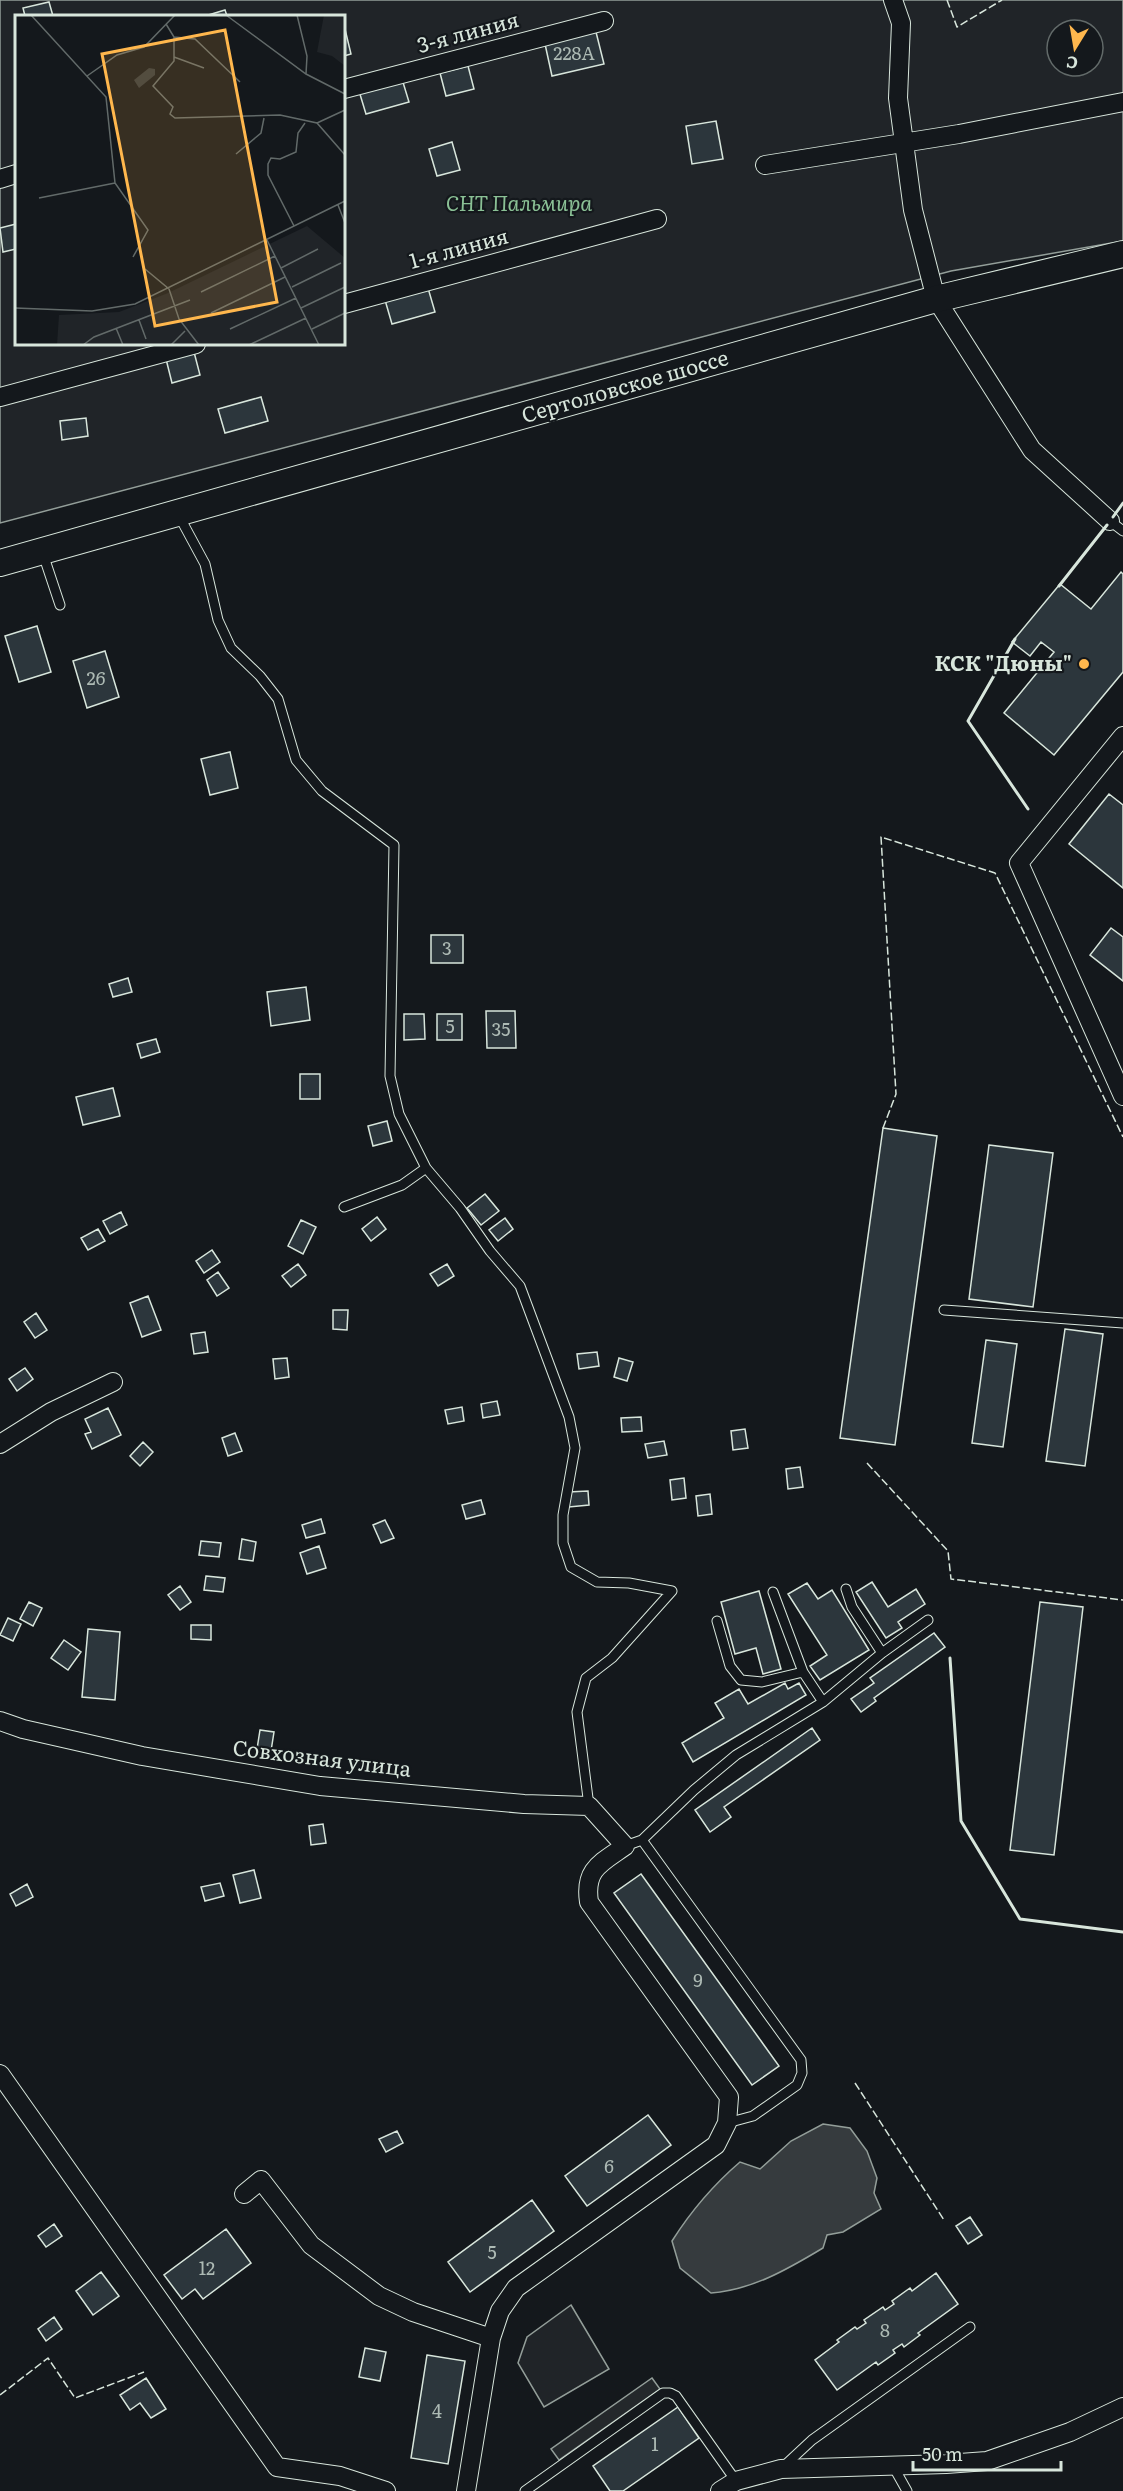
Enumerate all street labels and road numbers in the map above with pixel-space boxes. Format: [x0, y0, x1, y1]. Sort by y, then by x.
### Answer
street label: 3-я линия [413, 2, 522, 59]
street label: 1-я линия [405, 218, 511, 275]
street label: Сертоловское шоссе [517, 340, 731, 429]
street label: Совхозная улица [231, 1730, 414, 1783]

